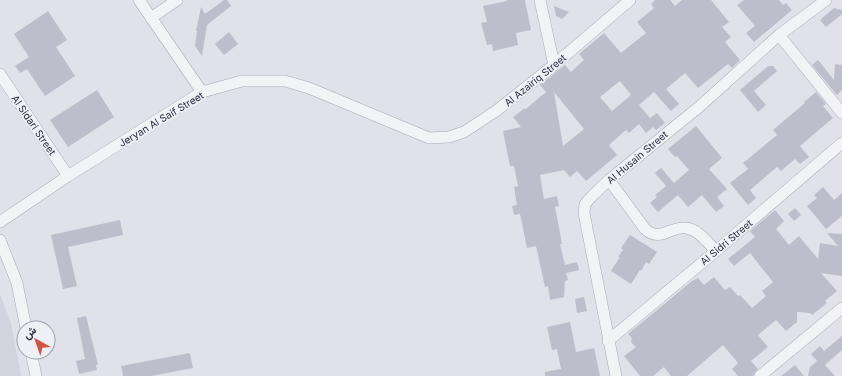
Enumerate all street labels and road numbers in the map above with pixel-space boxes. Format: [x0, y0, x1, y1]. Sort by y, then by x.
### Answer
street label: Al Azairiq Street [502, 51, 569, 109]
street label: Jeryan Al Saif Street [116, 89, 206, 149]
street label: Al Sidari Street [9, 93, 59, 158]
street label: Al Husain Street [604, 128, 670, 186]
street label: Al Sidri Street [697, 216, 755, 267]

